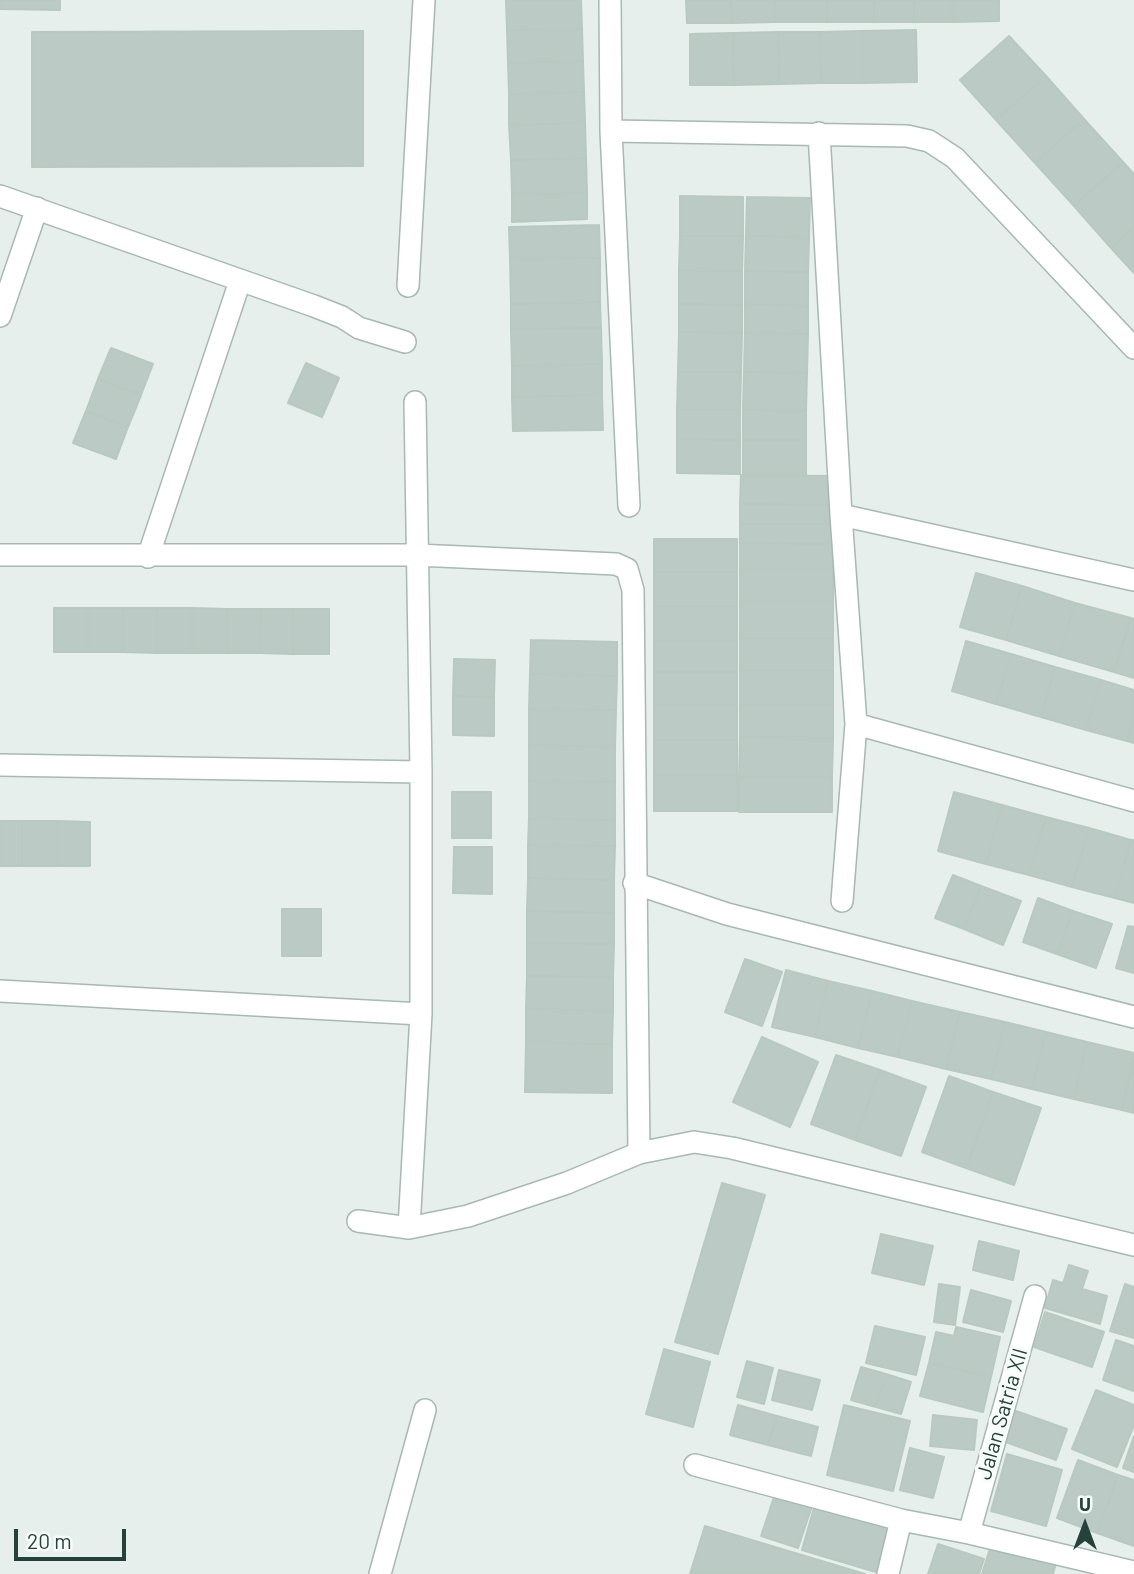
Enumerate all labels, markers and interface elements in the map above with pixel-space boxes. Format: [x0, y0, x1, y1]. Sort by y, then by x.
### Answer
street label: Jalan Satria XII [971, 1345, 1033, 1483]
north arrow [1050, 1490, 1120, 1560]
text: U [1079, 1492, 1091, 1515]
scale bar [18, 1514, 130, 1558]
text: 20 m [27, 1528, 72, 1553]

